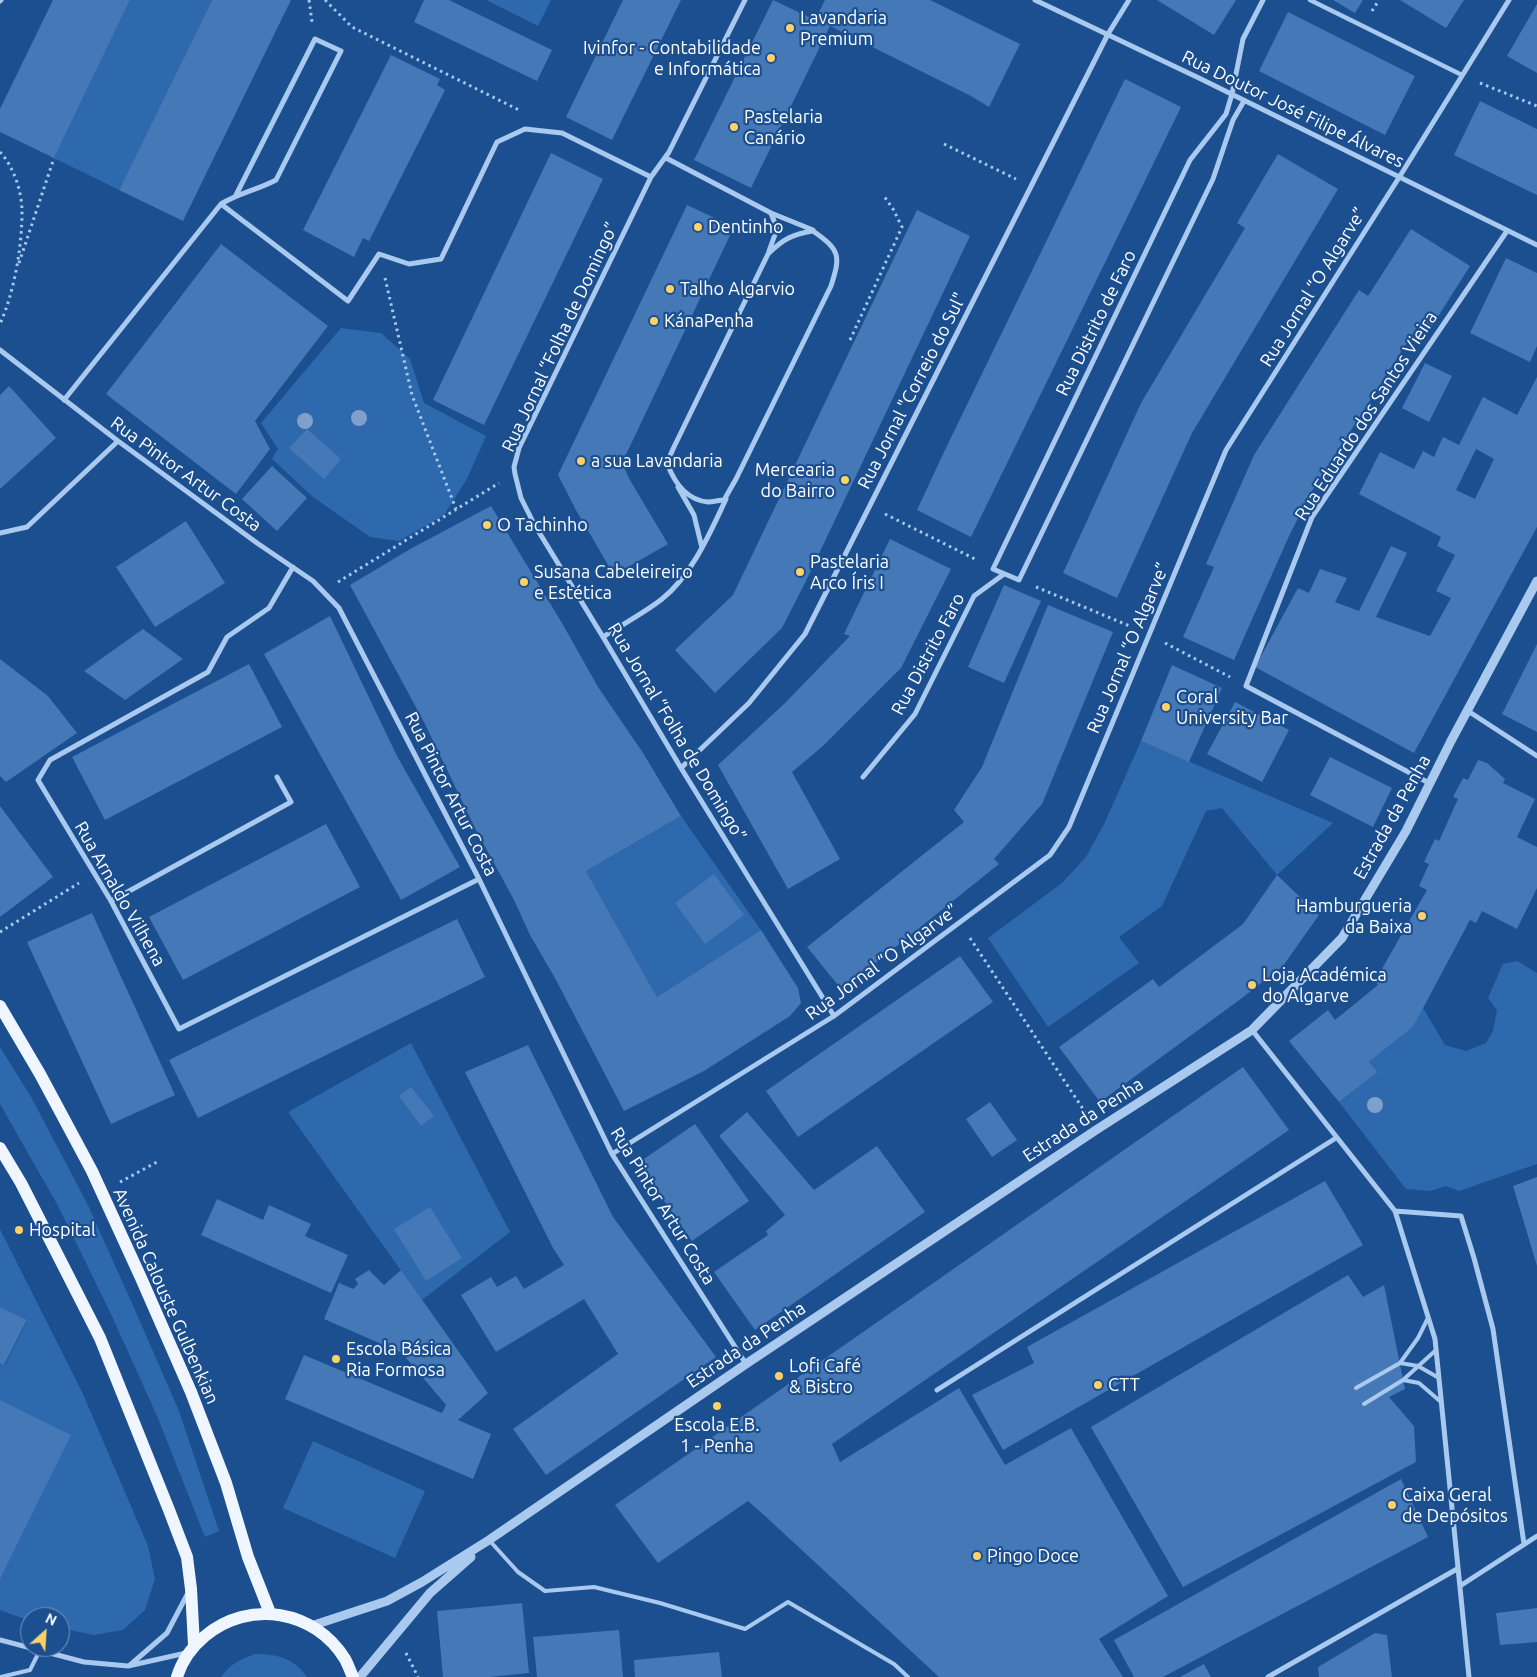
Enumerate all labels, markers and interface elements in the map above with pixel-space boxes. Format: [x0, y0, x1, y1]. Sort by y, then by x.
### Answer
place label: Lavandaria Premium [800, 7, 887, 50]
marker: Lavandaria Premium [784, 22, 796, 34]
place label: Ivinfor - Contabilidade e Informática [583, 37, 761, 80]
street label: Rua Doutor José Filipe Álvares [1178, 46, 1408, 172]
marker: Ivinfor - Contabilidade e Informática [765, 52, 777, 64]
place label: Pastelaria Canário [744, 106, 823, 148]
marker: Pastelaria Canário [728, 121, 740, 133]
street label: Rua Jornal “O Algarve” [1255, 204, 1371, 370]
place label: Dentinho [708, 216, 783, 238]
street label: Rua Jornal “Folha de Domingo” [497, 219, 623, 455]
marker: Dentinho [692, 221, 704, 233]
street label: Rua Distrito de Faro [1051, 247, 1141, 399]
place label: Talho Algarvio [680, 278, 795, 300]
marker: Talho Algarvio [664, 283, 676, 295]
street label: Rua Jornal "Correio do Sul" [853, 289, 971, 493]
street label: Rua Eduardo dos Santos Vieira [1290, 307, 1442, 525]
place label: KánaPenha [664, 310, 754, 332]
marker: KánaPenha [648, 315, 660, 327]
street label: Rua Pintor Artur Costa [106, 412, 266, 536]
place label: a sua Lavandaria [591, 450, 723, 472]
marker: a sua Lavandaria [575, 455, 587, 467]
place label: Mercearia do Bairro [755, 459, 835, 502]
marker: Mercearia do Bairro [839, 474, 851, 486]
place label: O Tachinho [497, 514, 588, 536]
marker: O Tachinho [481, 519, 493, 531]
place label: Pastelaria Arco Íris I [810, 551, 889, 594]
street label: Rua Jornal “O Algarve” [1082, 559, 1174, 737]
place label: Susana Cabeleireiro e Estética [534, 561, 693, 604]
marker: Pastelaria Arco Íris I [794, 566, 806, 578]
marker: Susana Cabeleireiro e Estética [518, 576, 530, 588]
street label: Rua Distrito Faro [887, 589, 969, 719]
street label: Rua Jornal “Folha de Domingo” [603, 619, 751, 845]
place label: Coral University Bar [1176, 686, 1288, 729]
marker: Coral University Bar [1160, 701, 1172, 713]
street label: Rua Pintor Artur Costa [400, 708, 502, 880]
street label: Estrada da Penha [1349, 751, 1435, 883]
street label: Rua Arnaldo Vilhena [70, 818, 170, 970]
place label: Hamburgueria da Baixa [1296, 895, 1412, 938]
street label: Rua Jornal “O Algarve” [801, 899, 963, 1025]
marker: Hamburgueria da Baixa [1416, 910, 1428, 922]
place label: Loja Académica do Algarve [1262, 964, 1387, 1006]
marker: Loja Académica do Algarve [1246, 979, 1258, 991]
street label: Estrada da Penha [1019, 1073, 1147, 1167]
street label: Rua Pintor Artur Costa [606, 1123, 720, 1289]
street label: Avenida Calouste Gulbenkian [109, 1185, 223, 1407]
place label: Hospital [29, 1219, 96, 1241]
marker: Hospital [13, 1224, 25, 1236]
street label: Estrada da Penha [682, 1297, 810, 1393]
place label: Escola Básica Ria Formosa [346, 1338, 451, 1380]
marker: Escola Básica Ria Formosa [330, 1353, 342, 1365]
place label: Lofi Café & Bistro [789, 1355, 861, 1398]
marker: Lofi Café & Bistro [773, 1370, 785, 1382]
place label: CTT [1108, 1374, 1140, 1396]
marker: CTT [1092, 1379, 1104, 1391]
marker: Escola E.B. 1 - Penha [711, 1400, 723, 1412]
place label: Escola E.B. 1 - Penha [674, 1414, 760, 1456]
place label: Caixa Geral de Depósitos [1402, 1484, 1508, 1526]
marker: Caixa Geral de Depósitos [1386, 1499, 1398, 1511]
place label: Pingo Doce [987, 1545, 1079, 1567]
marker: Pingo Doce [971, 1550, 983, 1562]
north arrow [20, 1607, 70, 1657]
text: N [43, 1610, 59, 1629]

